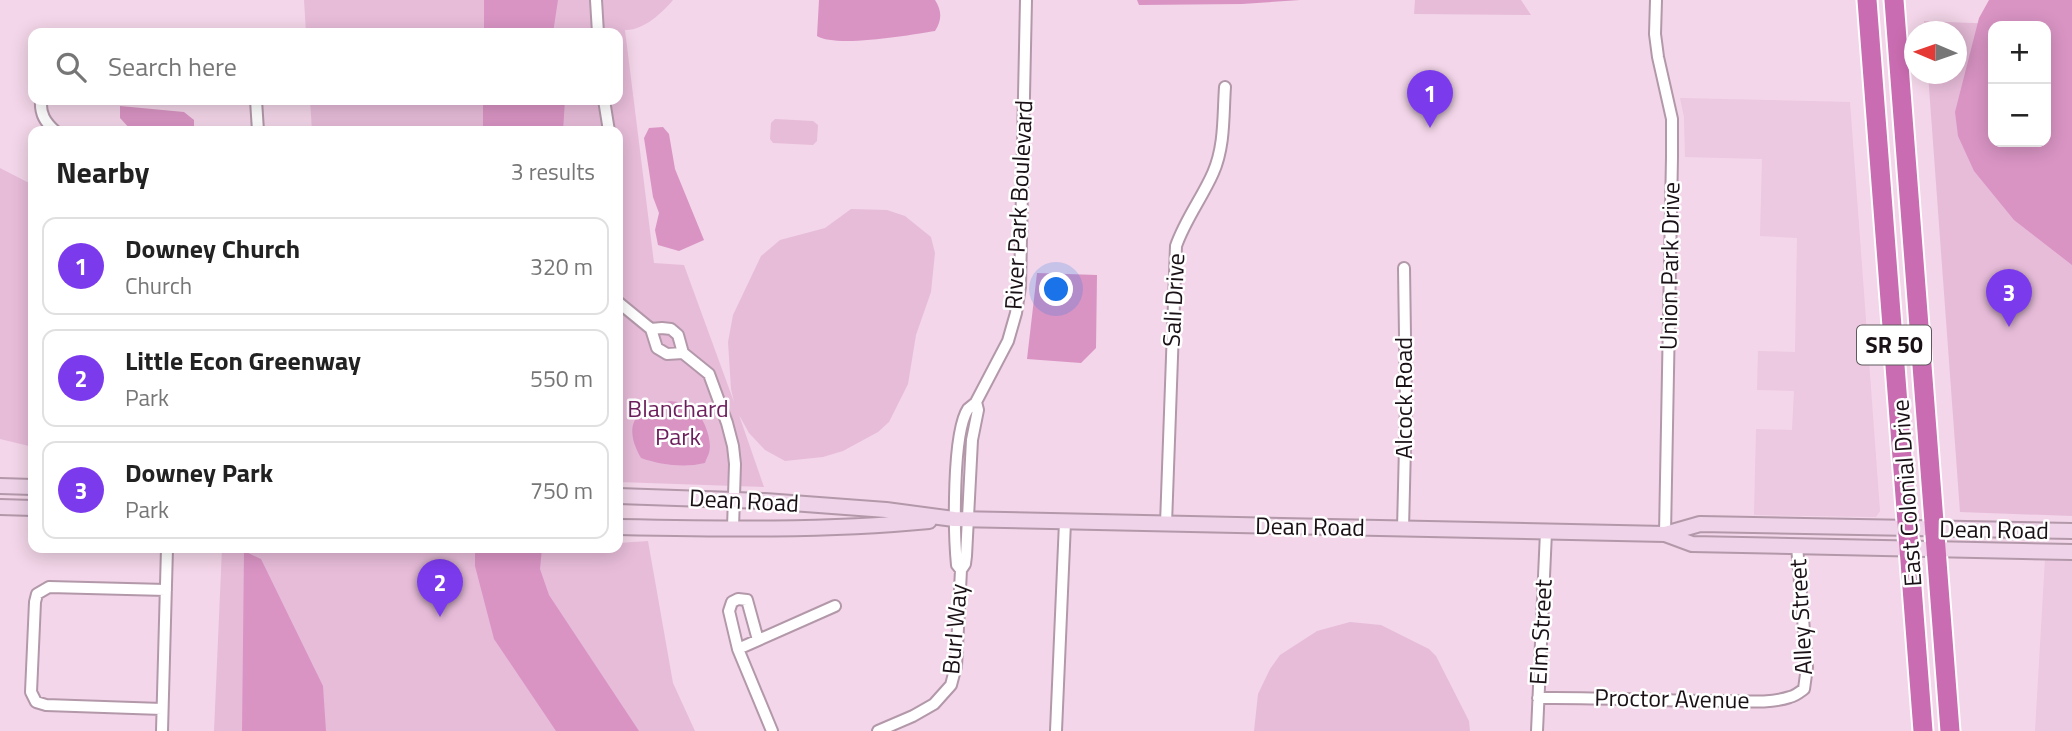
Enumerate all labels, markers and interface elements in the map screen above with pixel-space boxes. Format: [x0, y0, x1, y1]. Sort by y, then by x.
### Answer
north arrow [1904, 21, 1967, 84]
map controls [1988, 21, 2051, 147]
button: + [1988, 21, 2051, 84]
search box [28, 28, 623, 105]
text: Search here [108, 47, 237, 86]
icon: search [52, 48, 90, 86]
pin: 1 [1407, 70, 1453, 128]
button: − [1988, 84, 2051, 147]
street label: River Park Boulevard [995, 99, 1041, 311]
text: Nearby [56, 149, 149, 195]
text: 3 results [511, 154, 595, 189]
street label: Union Park Drive [1650, 182, 1688, 350]
text: Downey Church [125, 229, 300, 268]
text: 1 [75, 249, 87, 284]
text: 320 m [530, 249, 593, 284]
street label: Sali Drive [1153, 252, 1193, 348]
text: Church [125, 268, 192, 303]
pin: 3 [1986, 269, 2032, 327]
your location [1039, 272, 1073, 306]
road number: SR 50 [1857, 326, 1931, 364]
street label: Alcock Road [1385, 337, 1421, 459]
text: Little Econ Greenway [125, 341, 361, 380]
text: 2 [75, 361, 87, 396]
text: 550 m [530, 361, 593, 396]
text: Park [125, 380, 169, 415]
park label: Blanchard Park [627, 390, 729, 454]
street label: East Colonial Drive [1882, 398, 1930, 588]
text: Downey Park [125, 453, 273, 492]
text: 3 [75, 473, 87, 508]
text: 750 m [530, 473, 593, 508]
street label: Dean Road [688, 479, 800, 521]
text: Park [125, 492, 169, 527]
street label: Dean Road [1255, 507, 1365, 545]
street label: Dean Road [1939, 510, 2049, 548]
street label: Alley Street [1779, 558, 1821, 676]
pin: 2 [417, 559, 463, 617]
street label: Elm Street [1519, 577, 1561, 686]
street label: Burl Way [932, 582, 976, 676]
street label: Proctor Avenue [1594, 679, 1750, 717]

